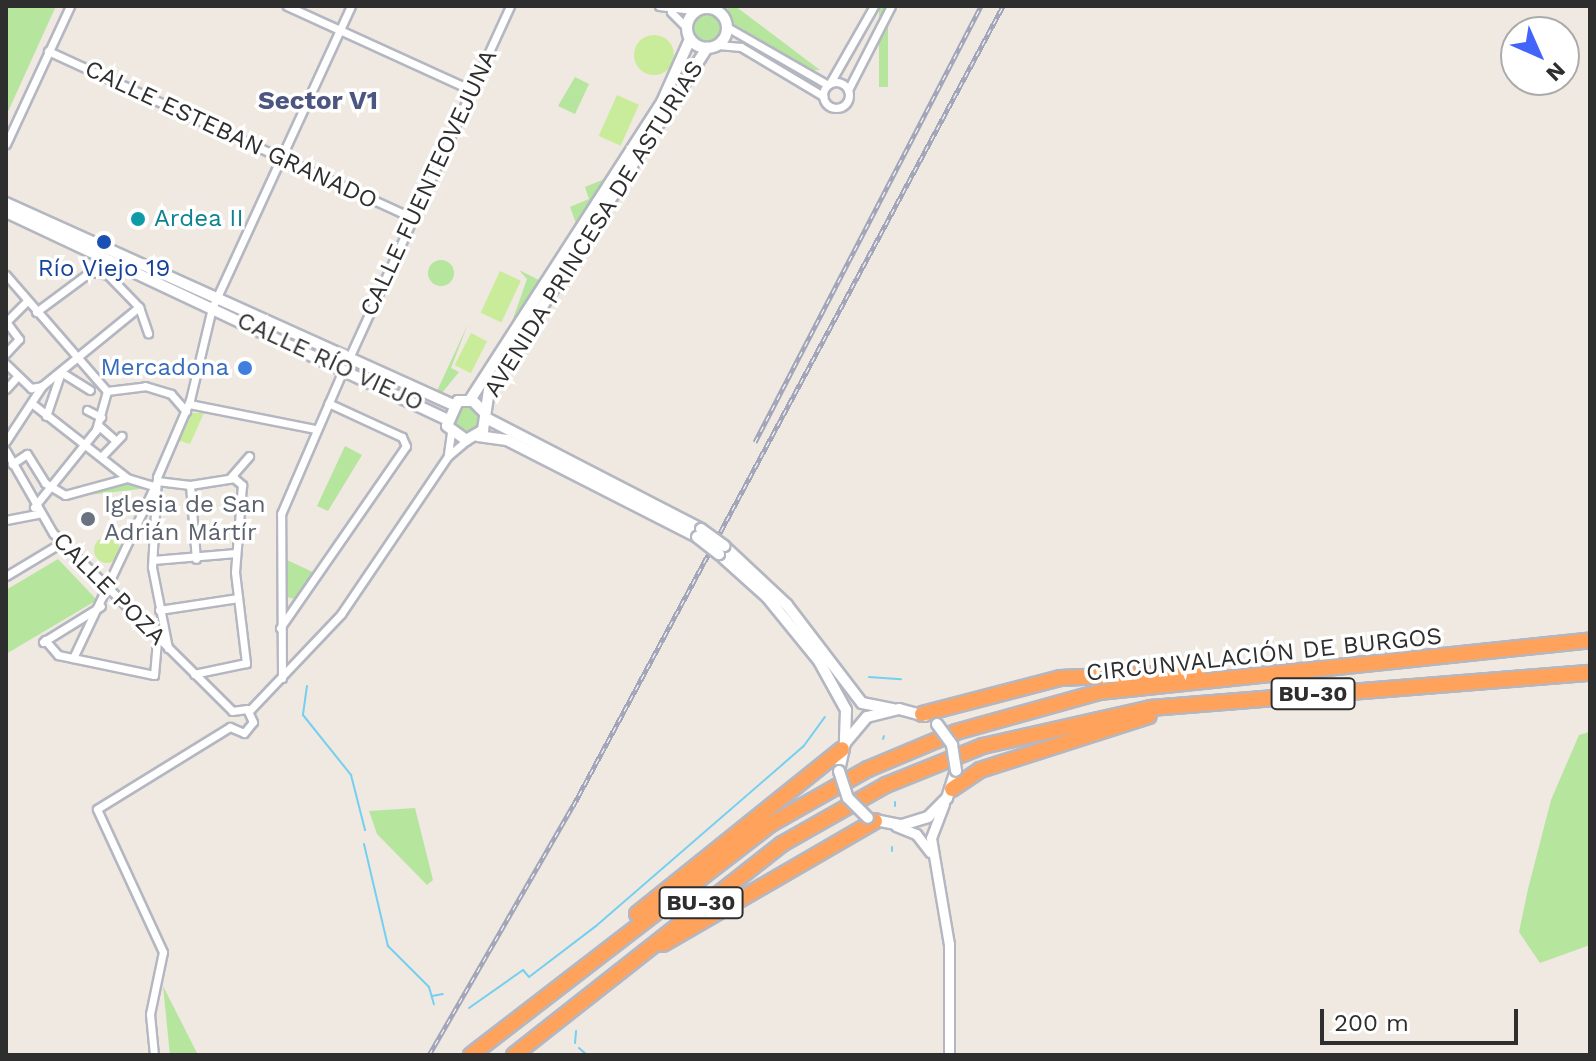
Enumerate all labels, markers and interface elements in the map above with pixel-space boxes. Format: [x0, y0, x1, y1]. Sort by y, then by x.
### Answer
north arrow [1500, 16, 1580, 96]
street label: CALLE FUENTEOVEJUNA [355, 45, 503, 321]
street label: CALLE ESTEBAN GRANADO [80, 54, 382, 216]
street label: AVENIDA PRINCESA DE ASTURIAS [477, 54, 711, 404]
text: N [1541, 57, 1571, 87]
district label: Sector V1 [257, 85, 379, 117]
place label: Ardea II [154, 205, 244, 233]
marker: Ardea II [129, 210, 147, 228]
marker: Río Viejo 19 [95, 233, 113, 251]
place label: Río Viejo 19 [37, 255, 171, 283]
street label: CALLE RÍO VIEJO [232, 306, 428, 418]
place label: Mercadona [101, 354, 229, 382]
marker: Mercadona [236, 359, 254, 377]
place label: Iglesia de San Adrián Mártír [104, 491, 266, 547]
marker: Iglesia de San Adrián Mártír [79, 510, 97, 528]
street label: CALLE POZA [47, 527, 171, 651]
street label: CIRCUNVALACIÓN DE BURGOS [1085, 622, 1443, 688]
road number: BU-30 [1269, 676, 1357, 712]
road number: BU-30 [657, 885, 745, 921]
scale bar [1324, 993, 1522, 1043]
text: 200 m [1334, 1009, 1409, 1037]

